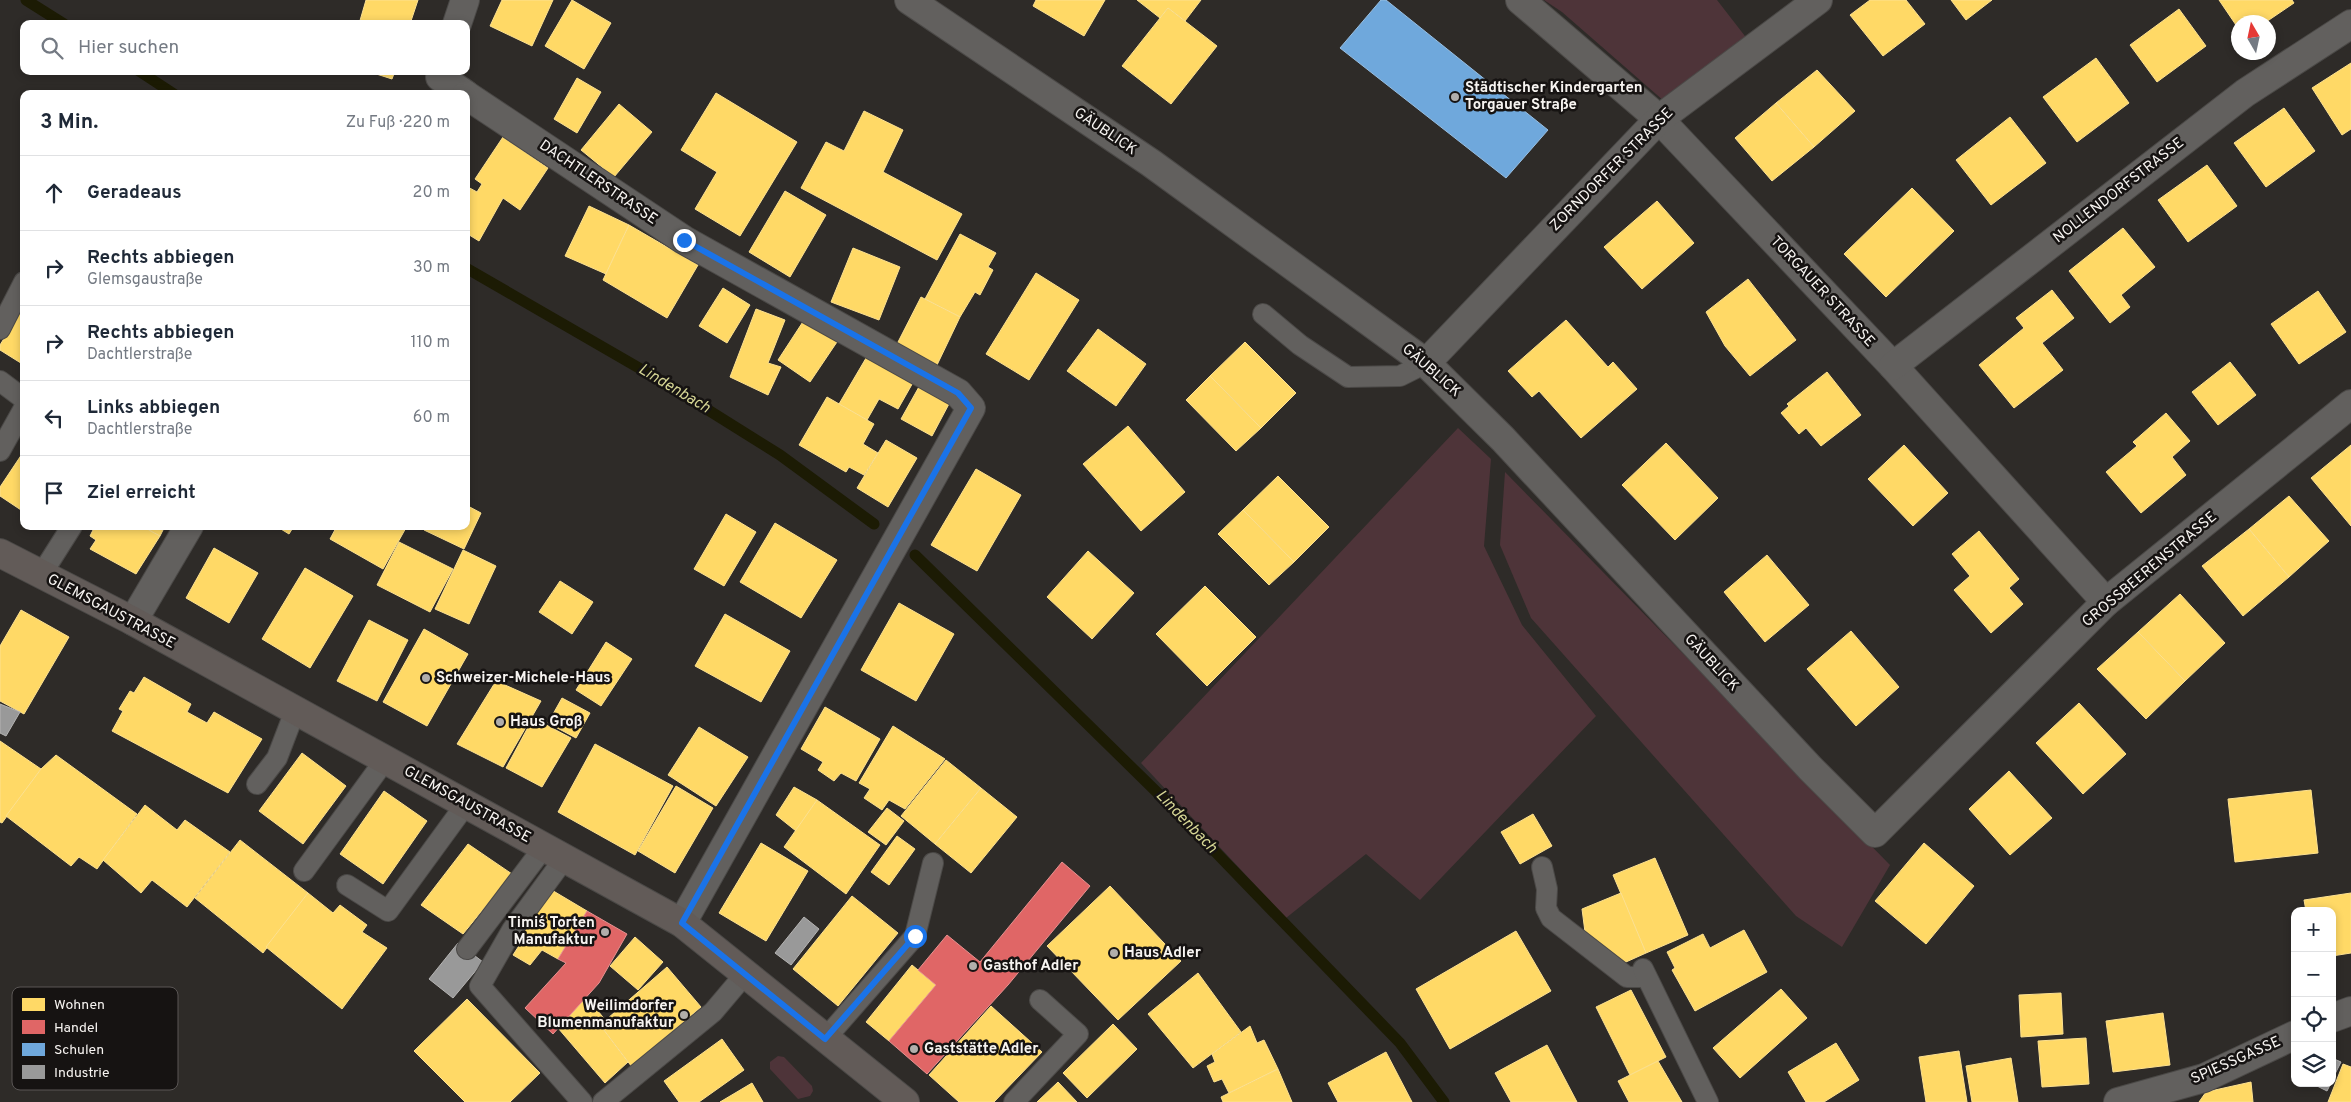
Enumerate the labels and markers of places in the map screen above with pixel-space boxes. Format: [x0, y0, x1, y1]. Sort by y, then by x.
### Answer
place label: Städtischer Kindergarten Torgauer Straße [1465, 79, 1643, 115]
marker: Städtischer Kindergarten Torgauer Straße [1449, 91, 1461, 103]
place label: Schweizer-Michele-Haus [436, 669, 611, 688]
marker: Schweizer-Michele-Haus [420, 672, 432, 684]
place label: Haus Groß [510, 713, 583, 732]
marker: Haus Groß [494, 716, 506, 728]
place label: Timi´s Torten Manufaktur [508, 914, 596, 950]
marker: Timi´s Torten Manufaktur [599, 926, 611, 938]
place label: Haus Adler [1124, 944, 1202, 963]
marker: Haus Adler [1108, 947, 1120, 959]
place label: Gasthof Adler [983, 957, 1079, 976]
marker: Gasthof Adler [967, 960, 979, 972]
place label: Weilimdorfer Blumenmanufaktur [537, 997, 675, 1033]
marker: Weilimdorfer Blumenmanufaktur [678, 1009, 690, 1021]
place label: Gaststätte Adler [924, 1040, 1039, 1059]
marker: Gaststätte Adler [908, 1043, 920, 1055]

